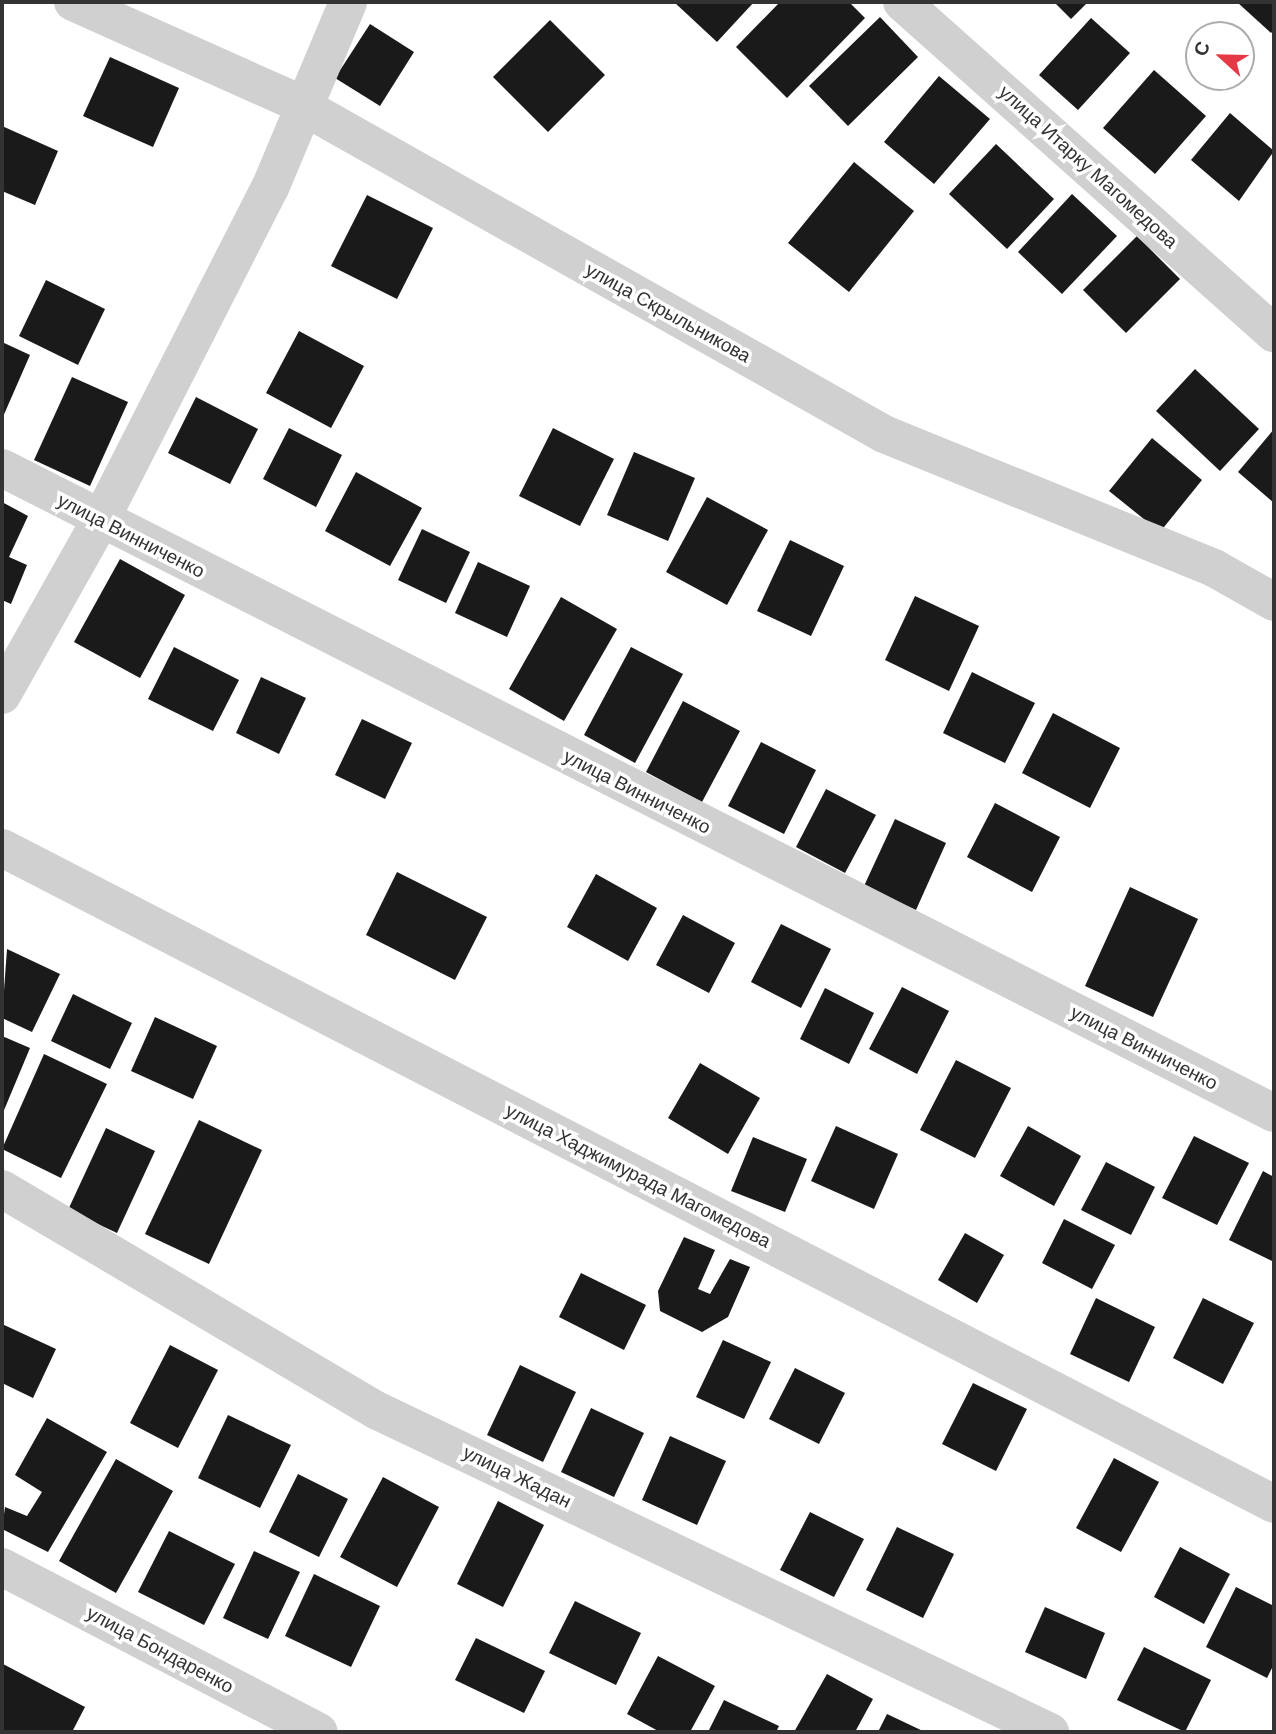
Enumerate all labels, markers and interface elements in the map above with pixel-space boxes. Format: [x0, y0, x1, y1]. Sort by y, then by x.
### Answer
north arrow [1185, 21, 1255, 91]
text: С [1188, 38, 1216, 60]
street label: улица Итарку Магомедова [994, 81, 1182, 253]
street label: улица Скрыльникова [581, 258, 755, 368]
street label: улица Винниченко [54, 489, 208, 583]
street label: улица Винниченко [560, 745, 714, 839]
street label: улица Винниченко [1067, 1001, 1221, 1095]
street label: улица Хаджимурада Магомедова [502, 1099, 774, 1253]
street label: улица Жадан [459, 1441, 575, 1513]
street label: улица Бондаренко [83, 1602, 237, 1698]

